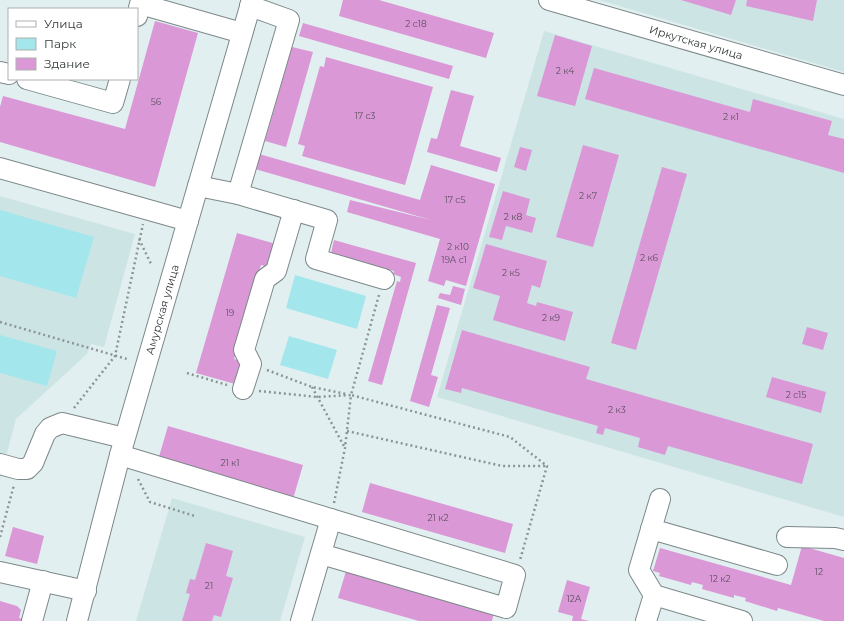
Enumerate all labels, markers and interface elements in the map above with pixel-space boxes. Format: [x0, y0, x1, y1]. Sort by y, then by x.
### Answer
legend [8, 8, 138, 80]
text: Улица [44, 16, 83, 31]
house number: 2 с18 [405, 18, 427, 29]
street label: Иркутская улица [648, 22, 744, 62]
text: Парк [44, 36, 76, 51]
text: Здание [44, 56, 90, 71]
house number: 2 к4 [556, 65, 574, 76]
house number: 56 [151, 96, 162, 107]
house number: 17 с3 [355, 110, 375, 121]
house number: 2 к1 [723, 111, 739, 122]
house number: 2 к7 [579, 190, 597, 201]
house number: 17 с5 [444, 194, 466, 205]
house number: 2 к8 [504, 211, 522, 222]
house number: 2 к10 [447, 241, 469, 252]
house number: 2 к6 [640, 252, 659, 263]
house number: 19A с1 [441, 254, 467, 265]
street label: Амурская улица [142, 263, 182, 356]
house number: 2 к5 [502, 267, 520, 278]
house number: 19 [226, 307, 235, 318]
house number: 2 к9 [542, 312, 561, 323]
house number: 2 c15 [786, 389, 806, 400]
house number: 2 к3 [608, 404, 626, 415]
house number: 21 к1 [220, 457, 240, 468]
house number: 21 к2 [427, 512, 449, 523]
house number: 12 [815, 566, 823, 577]
house number: 12 к2 [709, 573, 731, 584]
house number: 21 [205, 580, 213, 591]
house number: 12А [566, 593, 582, 604]

